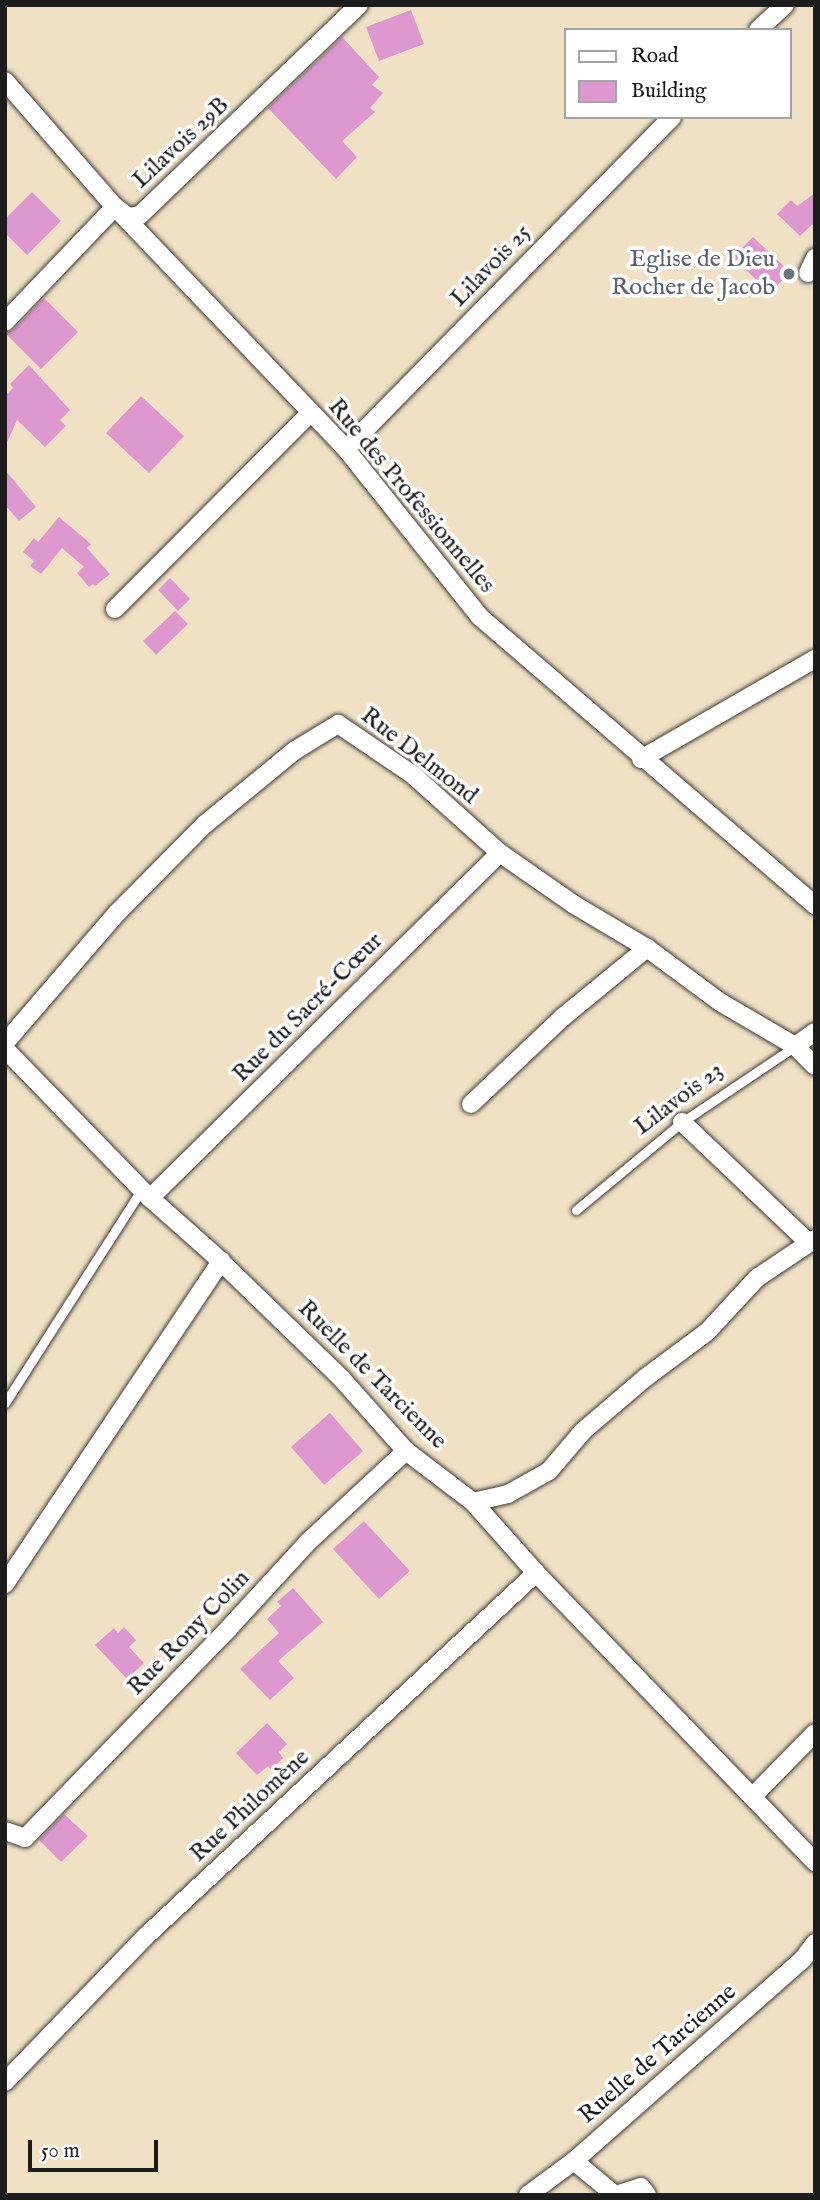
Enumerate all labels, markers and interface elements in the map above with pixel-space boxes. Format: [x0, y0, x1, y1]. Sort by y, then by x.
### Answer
legend [564, 28, 792, 119]
text: Road [631, 43, 678, 70]
text: Building [631, 78, 706, 105]
street label: Lilavois 29B [127, 91, 235, 195]
street label: Lilavois 25 [445, 219, 537, 313]
place label: Eglise de Dieu Rocher de Jacob [611, 246, 775, 302]
marker: Eglise de Dieu Rocher de Jacob [781, 266, 797, 282]
street label: Rue des Professionnelles [321, 393, 501, 599]
street label: Rue Delmond [355, 701, 483, 811]
street label: Rue du Sacré-Cœur [227, 927, 389, 1089]
street label: Lilavois 23 [629, 1056, 729, 1142]
street label: Ruelle de Tarcienne [291, 1294, 453, 1456]
street label: Rue Rony Colin [122, 1564, 256, 1702]
street label: Rue Philomène [184, 1743, 316, 1869]
street label: Ruelle de Tarcienne [573, 1978, 743, 2130]
scale bar [32, 2126, 161, 2170]
text: 50 m [41, 2138, 80, 2165]

